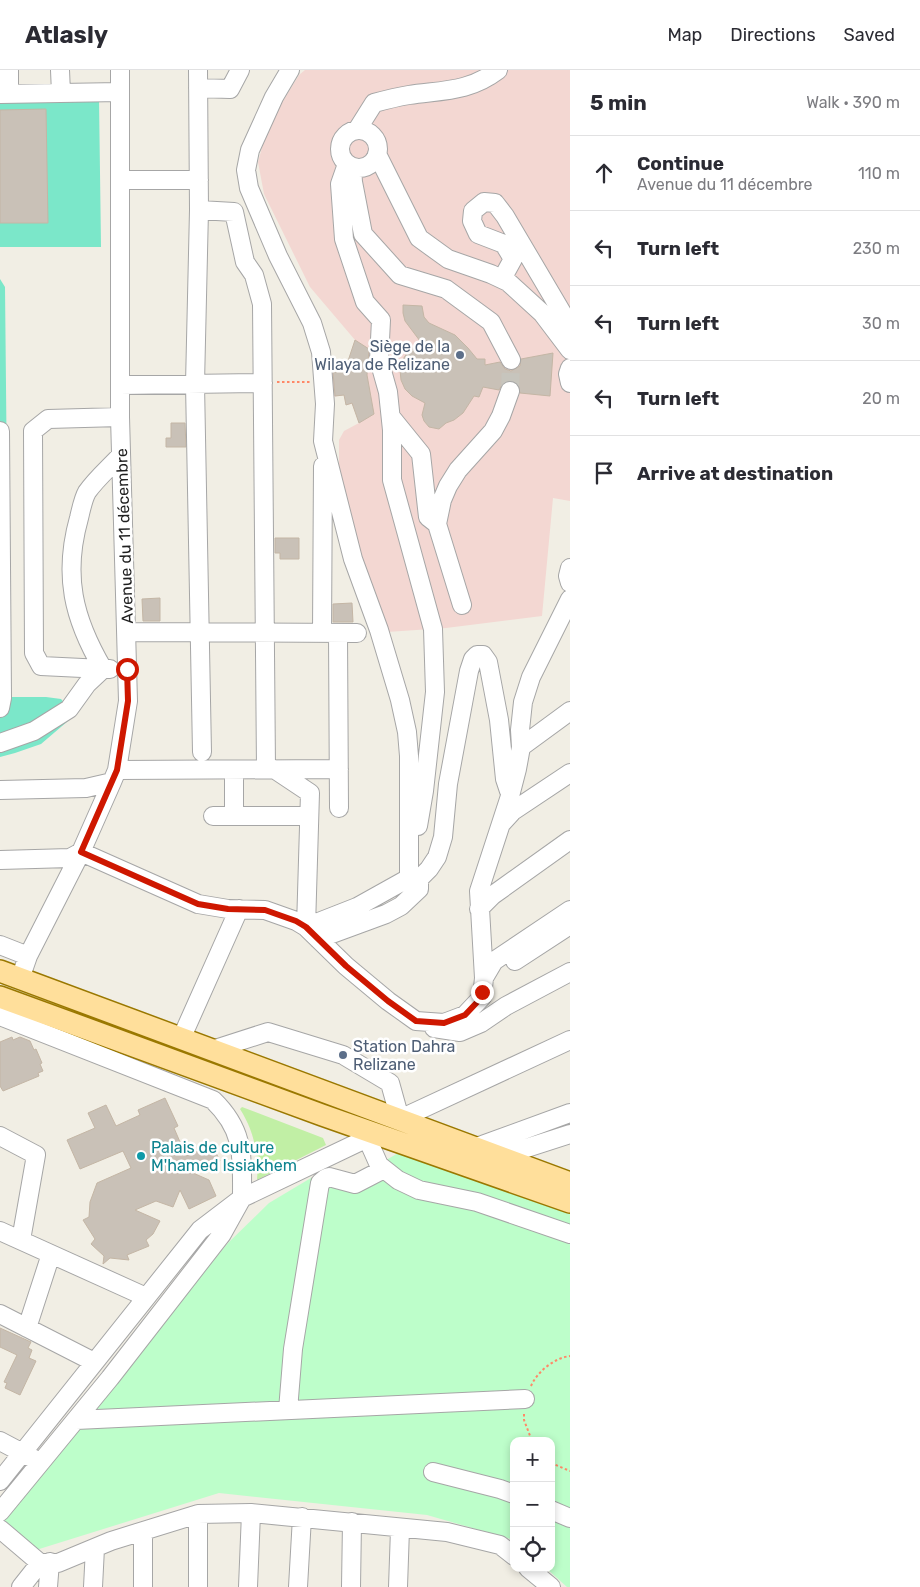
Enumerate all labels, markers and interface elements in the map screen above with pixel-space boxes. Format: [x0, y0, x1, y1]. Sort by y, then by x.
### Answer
text: Atlasly [25, 21, 108, 49]
text: Map [667, 24, 702, 46]
text: Directions [730, 24, 816, 46]
text: Saved [844, 24, 895, 46]
text: 5 min [590, 90, 647, 115]
text: Walk · 390 m [806, 93, 900, 112]
text: Continue [637, 152, 724, 175]
icon: ahead [590, 159, 618, 187]
text: 110 m [858, 164, 900, 183]
text: Avenue du 11 décembre [637, 175, 813, 194]
icon: left [590, 234, 618, 262]
text: Turn left [637, 237, 719, 260]
text: 230 m [853, 239, 900, 258]
icon: left [590, 309, 618, 337]
text: Turn left [637, 312, 719, 335]
text: 30 m [862, 314, 900, 333]
place label: Siège de la Wilaya de Relizane [314, 337, 450, 374]
marker: Siège de la Wilaya de Relizane [454, 349, 466, 361]
icon: left [590, 384, 618, 412]
text: Turn left [637, 387, 719, 410]
text: 20 m [862, 389, 900, 408]
street label: Avenue du 11 décembre [112, 448, 137, 624]
icon: arrive [590, 459, 618, 487]
text: Arrive at destination [637, 462, 833, 485]
route start [116, 658, 139, 681]
route end [471, 981, 494, 1004]
place label: Station Dahra Relizane [353, 1037, 455, 1074]
marker: Station Dahra Relizane [337, 1049, 349, 1061]
place label: Palais de culture M'hamed Issiakhem [151, 1138, 297, 1175]
marker: Palais de culture M'hamed Issiakhem [135, 1150, 147, 1162]
map controls [510, 1437, 555, 1572]
button: + [510, 1437, 555, 1482]
button: − [510, 1482, 555, 1527]
button: locate [510, 1527, 555, 1572]

